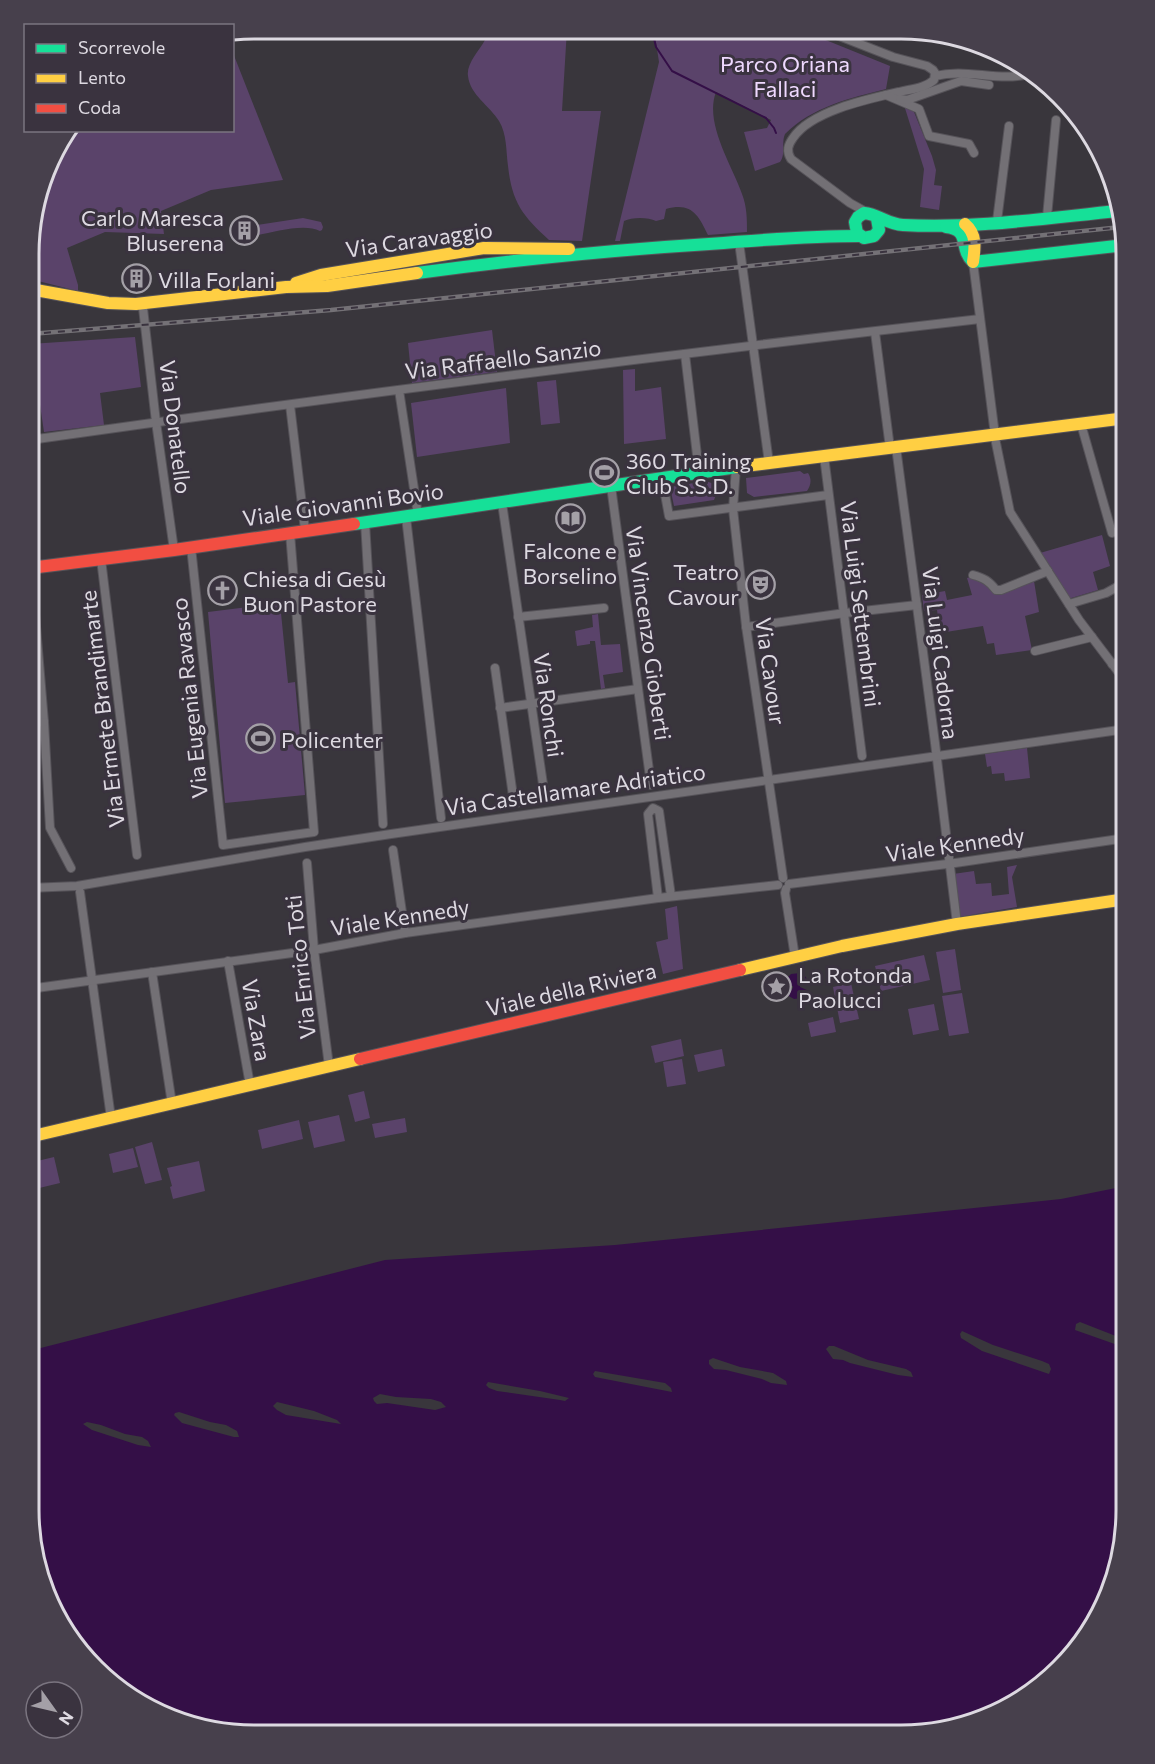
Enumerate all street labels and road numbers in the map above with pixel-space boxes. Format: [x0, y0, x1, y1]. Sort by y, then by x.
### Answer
street label: Via Caravaggio [344, 215, 494, 263]
street label: Via Raffaello Sanzio [403, 334, 603, 384]
street label: Via Donatello [154, 358, 198, 496]
street label: Viale Giovanni Bovio [241, 477, 445, 531]
street label: Via Luigi Settembrini [835, 499, 887, 709]
street label: Via Vincenzo Gioberti [621, 524, 677, 742]
street label: Via Luigi Cadorna [917, 565, 965, 741]
street label: Via Ermete Brandimarte [74, 589, 130, 829]
street label: Via Eugenia Ravasco [165, 596, 213, 800]
street label: Via Cavour [750, 616, 792, 727]
street label: Via Ronchi [528, 651, 570, 759]
street label: Via Castellamare Adriatico [443, 757, 707, 821]
street label: Viale Kennedy [884, 821, 1026, 867]
street label: Viale Kennedy [329, 893, 471, 941]
street label: Via Enrico Toti [279, 894, 321, 1040]
street label: Viale della Riviera [483, 956, 659, 1022]
street label: Via Zara [237, 977, 277, 1063]

